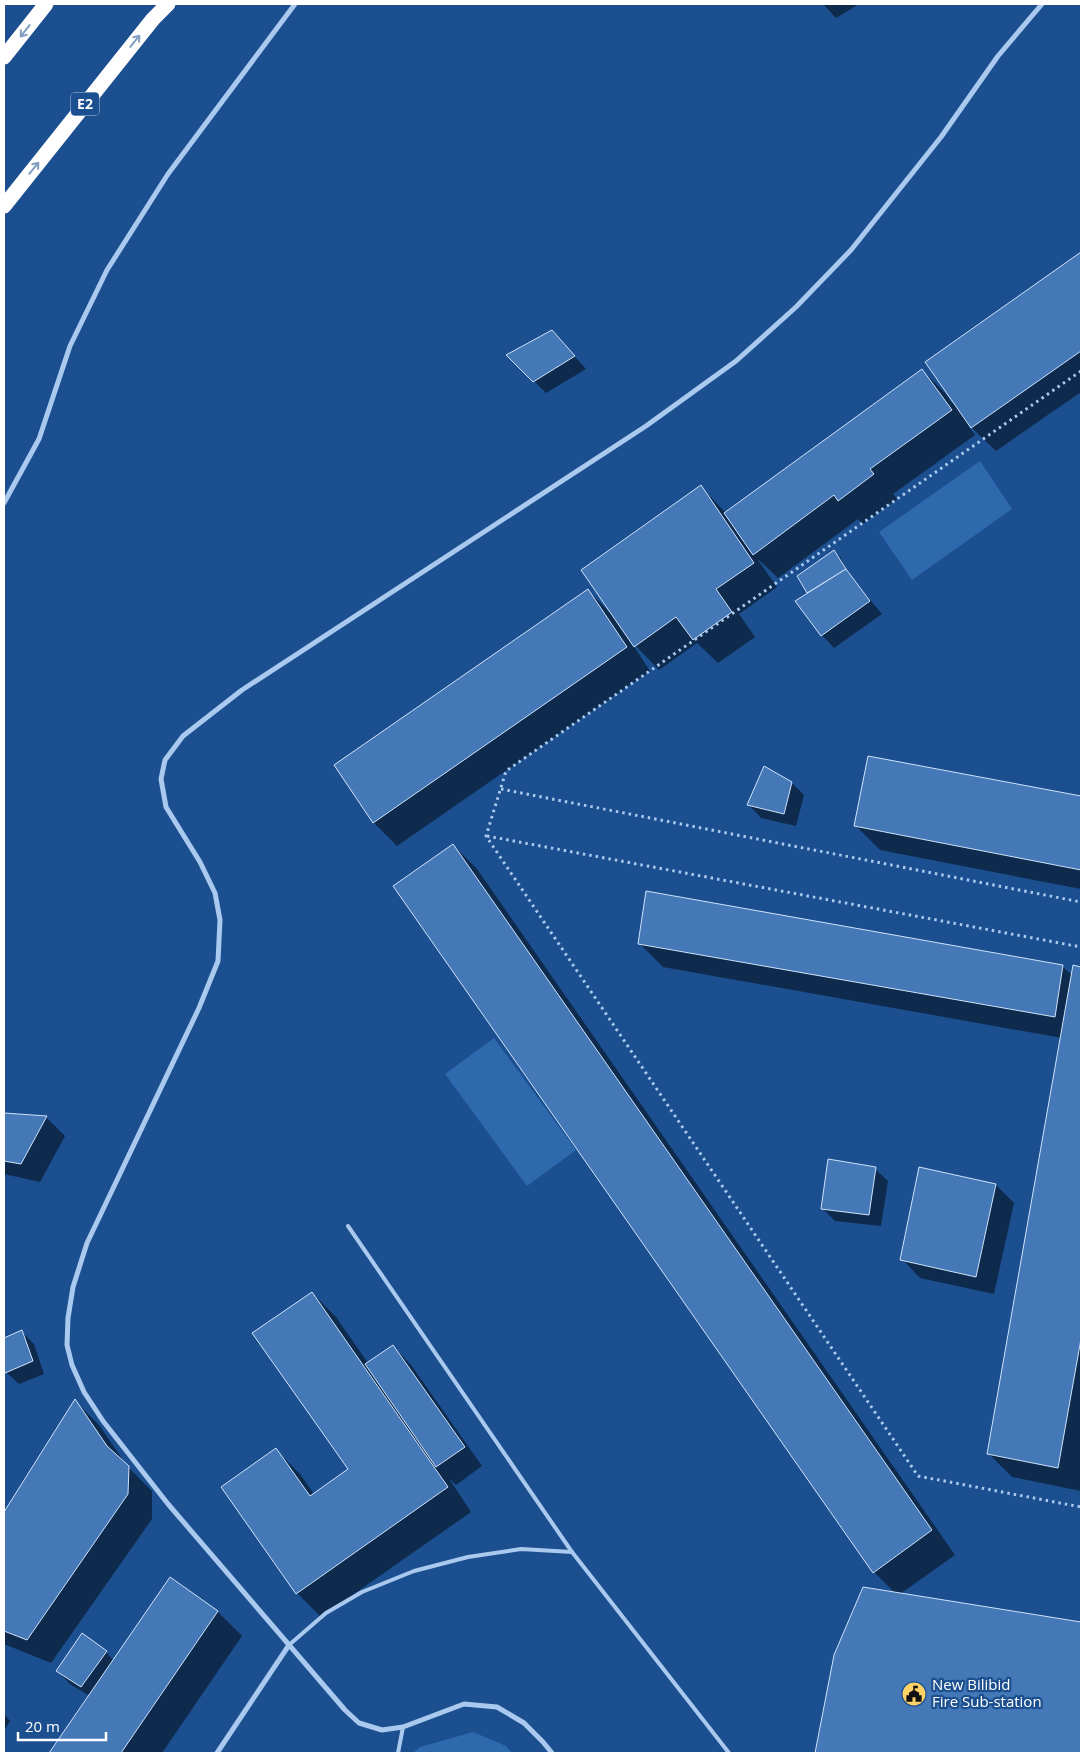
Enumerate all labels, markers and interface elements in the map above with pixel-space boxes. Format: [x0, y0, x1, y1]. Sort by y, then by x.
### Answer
one-way arrow [19, 24, 30, 37]
one-way arrow [130, 35, 141, 48]
road number: E2 [71, 92, 99, 116]
one-way arrow [29, 161, 39, 175]
place label: New Bilibid Fire Sub-station [932, 1674, 1042, 1711]
public building icon: New Bilibid Fire Sub-station [901, 1681, 927, 1707]
scale bar [18, 1710, 105, 1742]
text: 20 m [25, 1716, 60, 1736]

